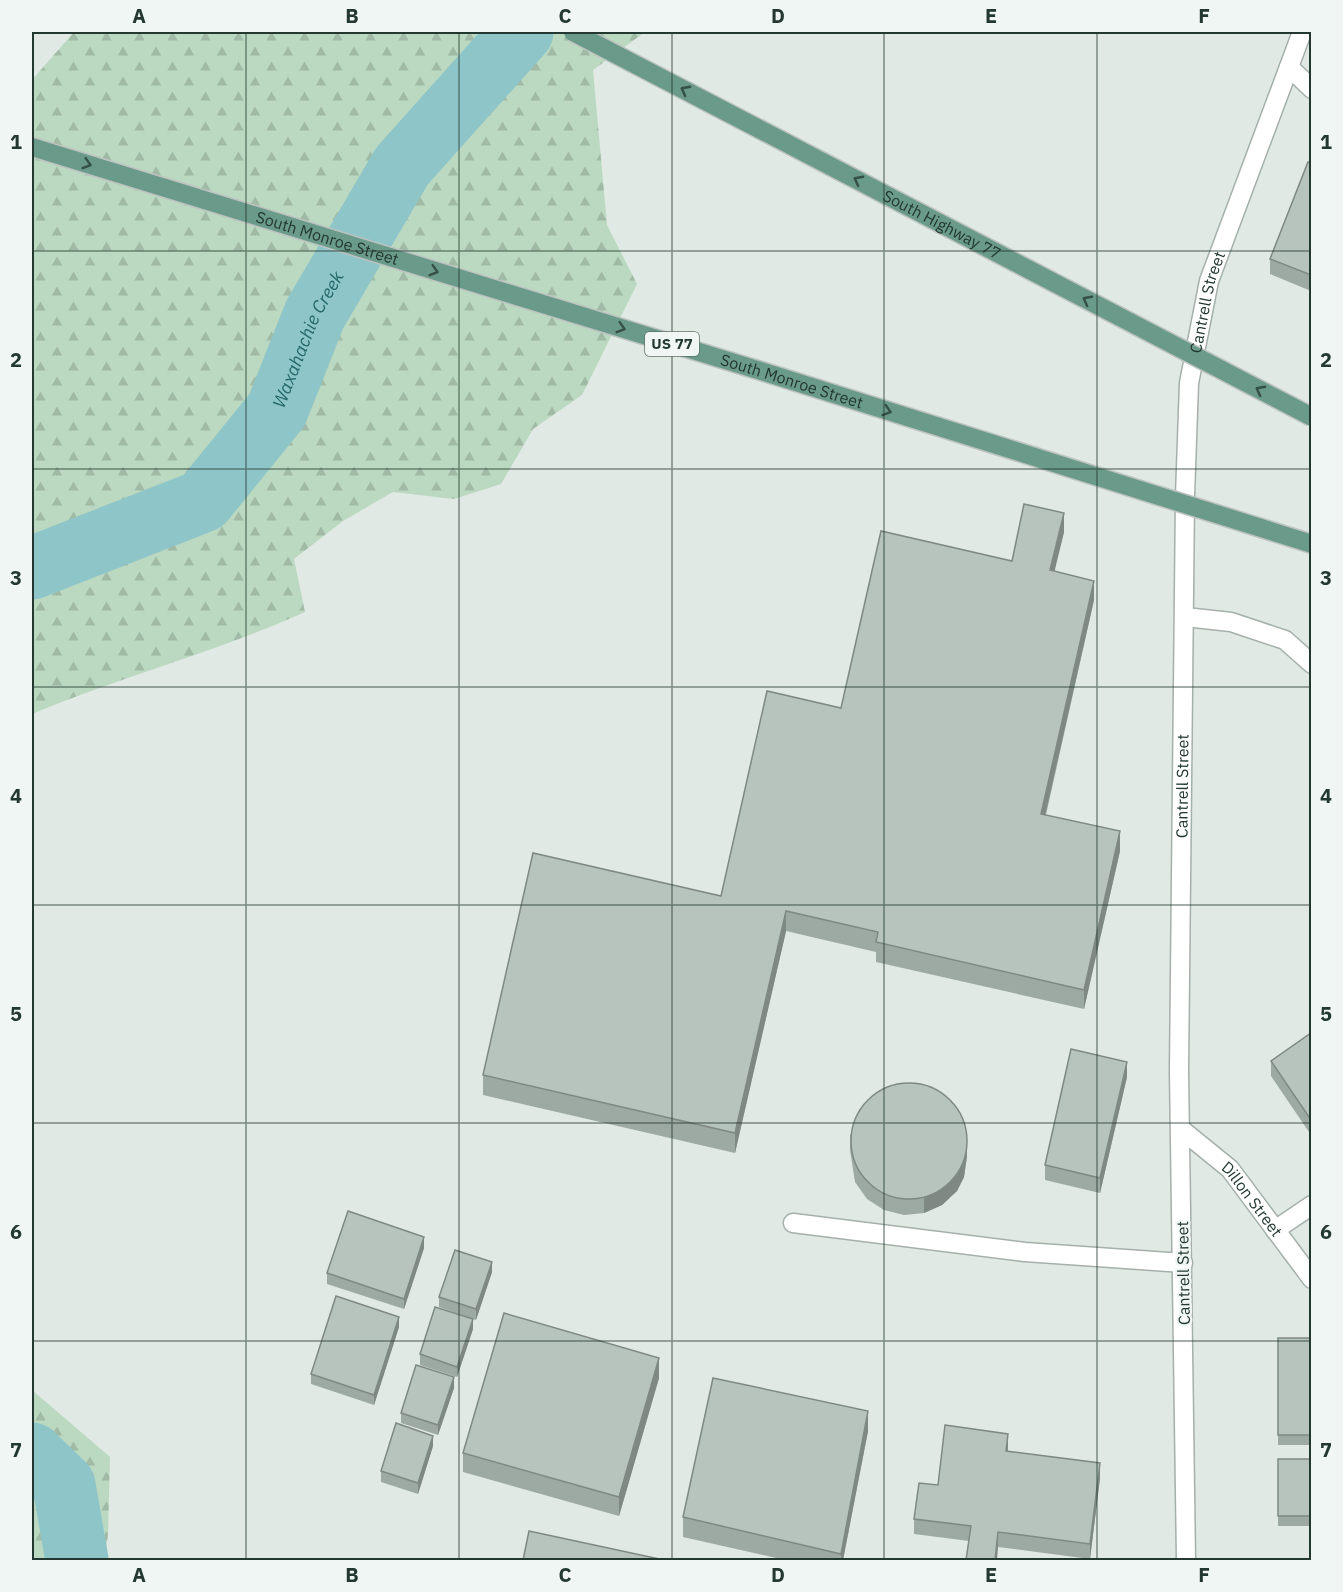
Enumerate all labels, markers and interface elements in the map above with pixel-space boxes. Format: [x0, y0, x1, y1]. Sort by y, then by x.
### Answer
text: A [132, 2, 146, 29]
text: B [345, 2, 359, 29]
text: C [558, 2, 572, 29]
text: D [771, 2, 785, 29]
text: E [985, 2, 997, 29]
text: F [1198, 2, 1210, 29]
one-way arrow [681, 86, 691, 97]
text: 1 [10, 128, 22, 155]
text: 1 [1320, 128, 1332, 155]
one-way arrow [82, 157, 92, 169]
one-way arrow [854, 176, 864, 187]
street label: South Highway 77 [880, 185, 1004, 263]
street label: South Monroe Street [254, 206, 401, 269]
street label: Cantrell Street [1185, 248, 1229, 355]
one-way arrow [428, 264, 439, 276]
water label: Waxahachie Creek [267, 266, 349, 411]
one-way arrow [1082, 295, 1093, 307]
one-way arrow [615, 321, 626, 333]
road number: US 77 [645, 332, 699, 356]
text: 2 [10, 346, 22, 373]
text: 2 [1320, 346, 1332, 373]
street label: South Monroe Street [718, 349, 866, 412]
one-way arrow [1255, 386, 1266, 397]
one-way arrow [881, 404, 892, 416]
text: 3 [10, 564, 22, 591]
text: 3 [1320, 564, 1332, 591]
street label: Cantrell Street [1171, 734, 1193, 838]
text: 4 [10, 782, 22, 809]
text: 4 [1320, 782, 1332, 809]
text: 5 [10, 1000, 22, 1027]
text: 5 [1320, 1000, 1332, 1027]
street label: Dillon Street [1218, 1157, 1287, 1241]
text: 6 [10, 1218, 22, 1245]
text: 6 [1320, 1218, 1332, 1245]
street label: Cantrell Street [1172, 1221, 1194, 1325]
text: 7 [10, 1436, 22, 1463]
text: 7 [1320, 1436, 1332, 1463]
text: A [132, 1561, 146, 1588]
text: B [345, 1561, 359, 1588]
text: C [558, 1561, 572, 1588]
text: D [771, 1561, 785, 1588]
text: E [985, 1561, 997, 1588]
text: F [1198, 1561, 1210, 1588]

